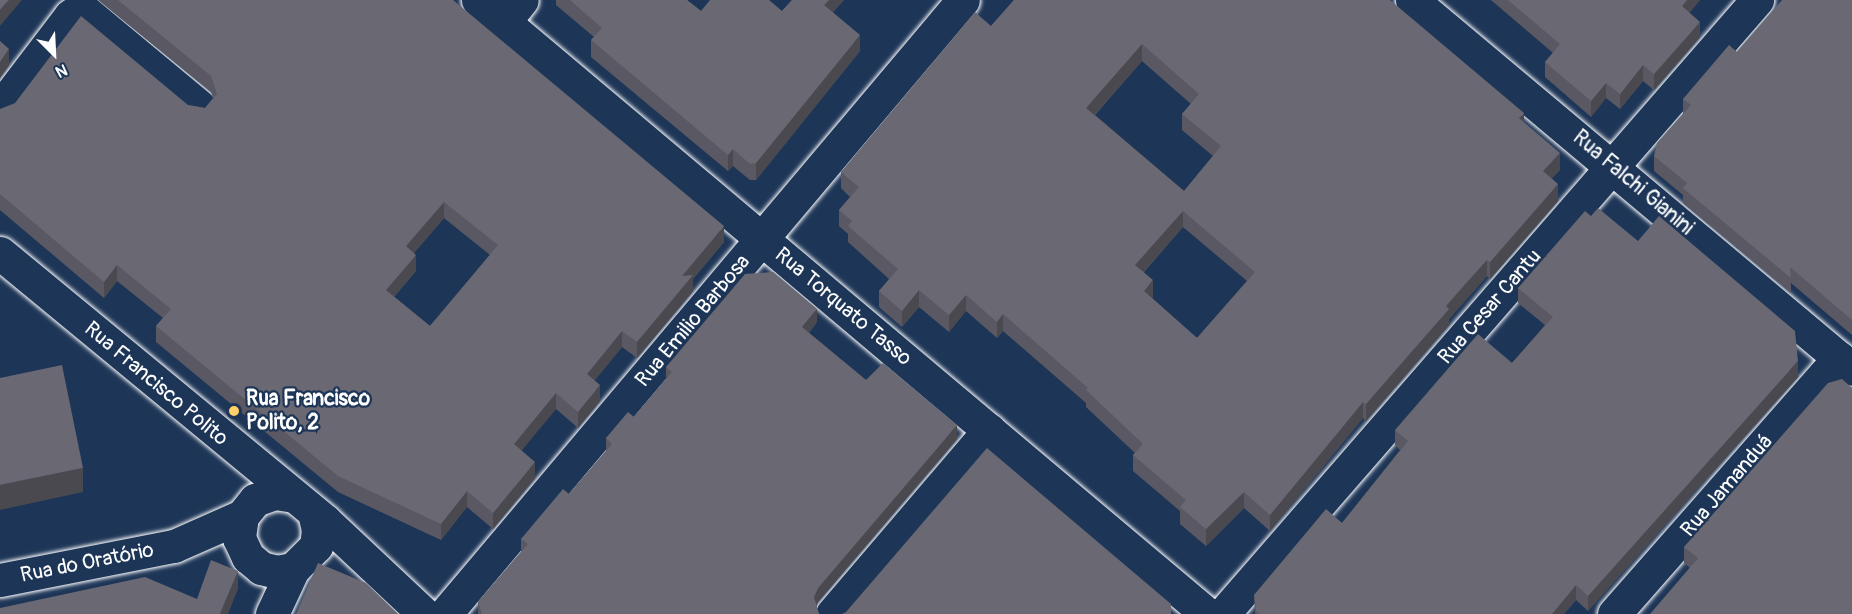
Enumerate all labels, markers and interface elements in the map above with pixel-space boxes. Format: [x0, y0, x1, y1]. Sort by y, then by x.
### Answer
north arrow [24, 24, 84, 84]
text: N [52, 59, 70, 82]
street label: Rua Falchi Gianini [1567, 125, 1699, 241]
street label: Rua Torquato Tasso [770, 243, 916, 371]
street label: Rua Cesar Cantu [1433, 244, 1547, 370]
street label: Rua Emilio Barbosa [630, 250, 756, 392]
street label: Rua Francisco Polito [79, 317, 233, 451]
place label: Rua Francisco Polito, 2 [246, 386, 370, 436]
marker: Rua Francisco Polito, 2 [227, 404, 241, 418]
street label: Rua Jamanduá [1676, 430, 1778, 542]
street label: Rua do Oratório [18, 538, 156, 588]

